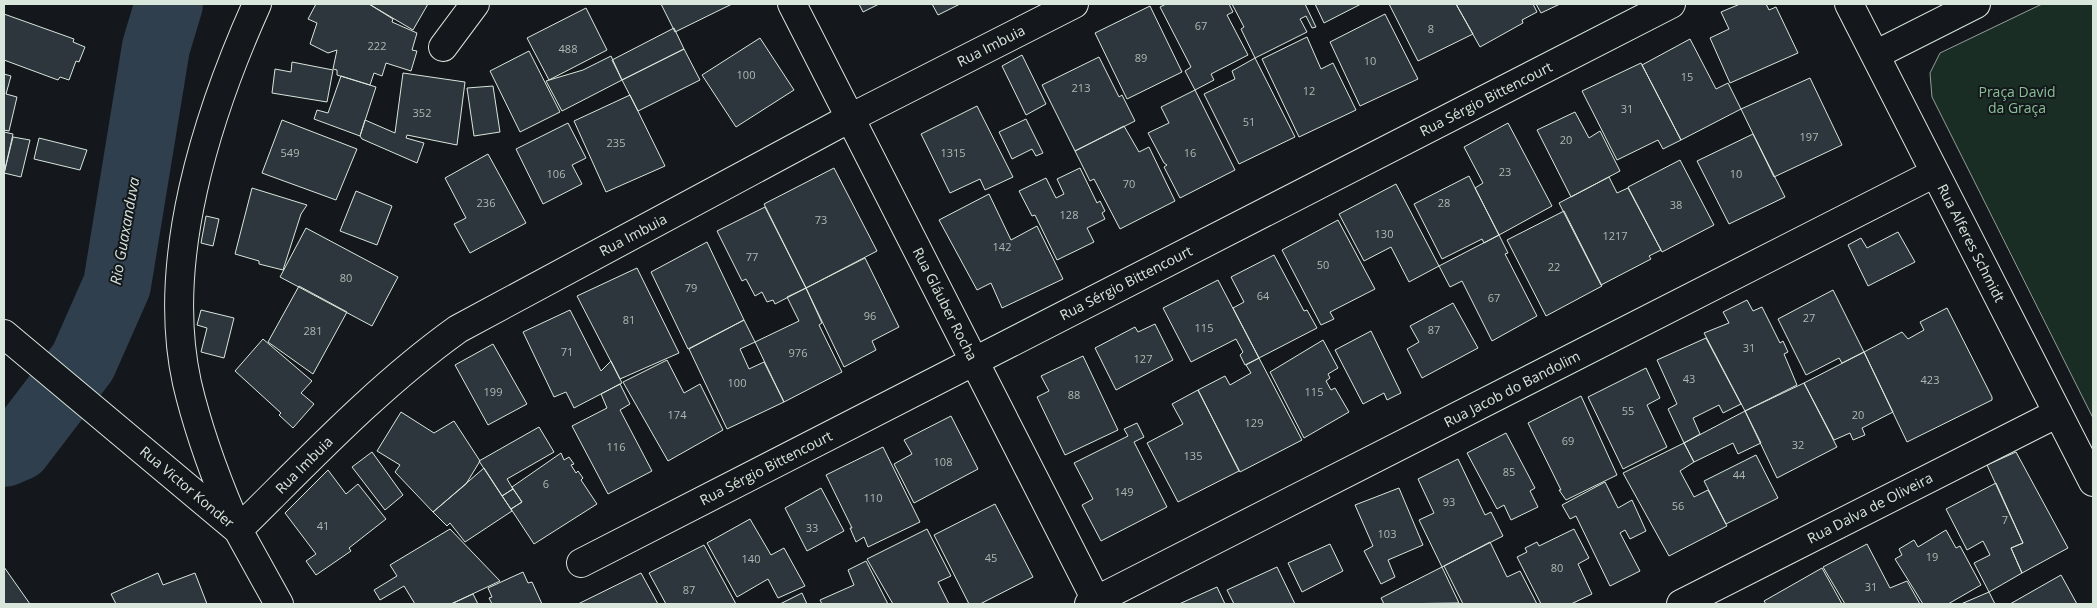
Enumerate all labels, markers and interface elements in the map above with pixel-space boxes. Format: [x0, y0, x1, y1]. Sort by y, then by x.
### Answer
house number: 67 [1195, 18, 1207, 33]
street label: Rua Imbuia [953, 20, 1028, 71]
house number: 8 [1428, 21, 1434, 36]
house number: 222 [368, 38, 386, 53]
house number: 488 [559, 41, 577, 56]
house number: 89 [1135, 50, 1147, 65]
house number: 10 [1364, 53, 1376, 68]
street label: Rua Sérgio Bittencourt [1416, 57, 1555, 140]
house number: 100 [737, 67, 755, 82]
house number: 15 [1681, 69, 1693, 84]
house number: 213 [1072, 80, 1090, 95]
park label: Praça David da Graça [1978, 82, 2056, 117]
house number: 12 [1303, 83, 1315, 98]
house number: 31 [1621, 101, 1633, 116]
house number: 352 [413, 105, 431, 120]
house number: 51 [1243, 114, 1255, 129]
house number: 197 [1800, 129, 1818, 144]
house number: 20 [1560, 132, 1572, 147]
house number: 235 [607, 135, 625, 150]
house number: 549 [281, 145, 299, 160]
house number: 1315 [940, 145, 966, 160]
house number: 16 [1184, 145, 1196, 160]
house number: 23 [1499, 164, 1511, 179]
house number: 106 [547, 166, 565, 181]
house number: 10 [1730, 166, 1742, 181]
water label: Rio Guaxanduva [105, 175, 143, 286]
house number: 70 [1123, 176, 1135, 191]
street label: Rua Alferes Schmidt [1933, 180, 2010, 305]
house number: 236 [477, 195, 495, 210]
house number: 28 [1438, 195, 1450, 210]
house number: 38 [1670, 197, 1682, 212]
house number: 128 [1060, 207, 1078, 222]
street label: Rua Imbuia [596, 209, 670, 260]
house number: 73 [815, 212, 827, 227]
house number: 130 [1375, 226, 1393, 241]
house number: 1217 [1602, 228, 1628, 243]
house number: 142 [993, 239, 1011, 254]
street label: Rua Sérgio Bittencourt [1056, 241, 1195, 324]
street label: Rua Gláuber Rocha [909, 244, 982, 364]
house number: 77 [746, 249, 758, 264]
house number: 50 [1317, 257, 1329, 272]
house number: 22 [1548, 259, 1560, 274]
house number: 80 [340, 270, 352, 285]
house number: 79 [685, 280, 697, 295]
house number: 64 [1257, 288, 1270, 303]
house number: 67 [1488, 290, 1500, 305]
house number: 96 [864, 308, 876, 323]
house number: 27 [1803, 310, 1815, 325]
house number: 81 [623, 312, 635, 327]
house number: 115 [1195, 320, 1213, 335]
house number: 87 [1428, 322, 1440, 337]
house number: 281 [304, 323, 322, 338]
house number: 31 [1743, 340, 1755, 355]
house number: 71 [561, 344, 573, 359]
house number: 976 [789, 345, 807, 360]
street label: Rua Jacob do Bandolim [1440, 346, 1583, 431]
house number: 127 [1134, 351, 1152, 366]
house number: 43 [1683, 371, 1695, 386]
house number: 423 [1921, 372, 1939, 387]
house number: 100 [728, 375, 746, 390]
house number: 199 [484, 384, 502, 399]
house number: 115 [1305, 384, 1323, 399]
house number: 88 [1068, 387, 1080, 402]
house number: 55 [1622, 403, 1634, 418]
house number: 174 [668, 407, 687, 422]
house number: 20 [1852, 407, 1864, 422]
house number: 129 [1245, 415, 1263, 430]
street label: Rua Sérgio Bittencourt [696, 426, 835, 509]
street label: Rua Imbuia [271, 432, 337, 498]
house number: 69 [1562, 433, 1574, 448]
house number: 32 [1792, 437, 1804, 452]
house number: 116 [607, 439, 625, 454]
street label: Rua Victor Konder [136, 442, 239, 532]
house number: 135 [1184, 448, 1202, 463]
house number: 108 [934, 454, 952, 469]
house number: 85 [1503, 464, 1515, 479]
house number: 44 [1733, 467, 1746, 482]
street label: Rua Dalva de Oliveira [1804, 468, 1936, 547]
house number: 6 [543, 476, 549, 491]
house number: 149 [1115, 484, 1133, 499]
house number: 110 [864, 490, 882, 505]
house number: 93 [1443, 494, 1455, 509]
house number: 56 [1672, 498, 1684, 513]
house number: 7 [2002, 512, 2008, 527]
house number: 41 [317, 518, 329, 533]
house number: 33 [806, 520, 818, 535]
house number: 103 [1378, 526, 1396, 541]
house number: 19 [1926, 549, 1938, 564]
house number: 45 [985, 550, 997, 565]
house number: 140 [742, 551, 760, 566]
house number: 80 [1551, 560, 1563, 575]
house number: 31 [1865, 579, 1877, 594]
house number: 87 [683, 582, 695, 597]

